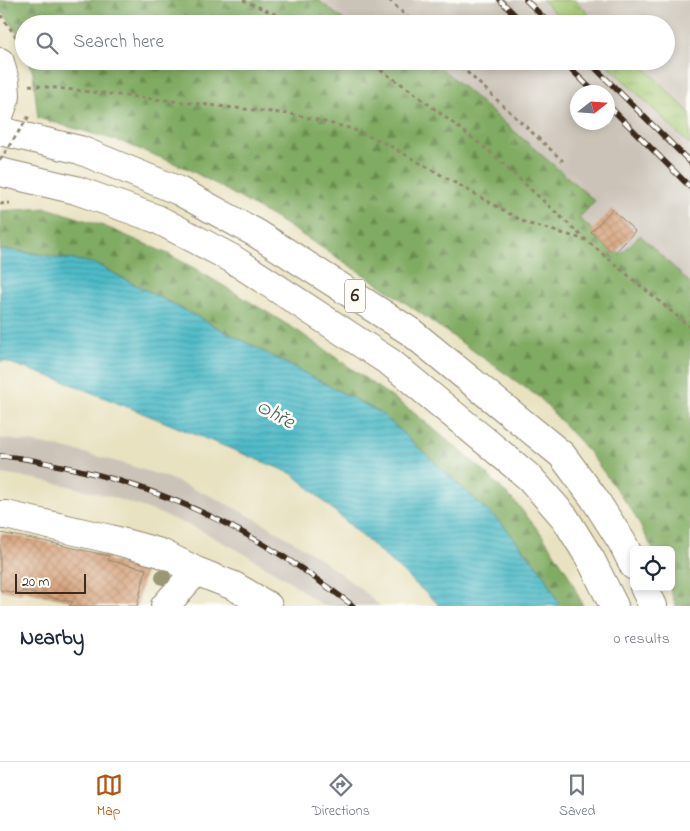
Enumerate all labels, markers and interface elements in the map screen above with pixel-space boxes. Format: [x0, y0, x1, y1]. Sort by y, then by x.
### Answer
search box [15, 15, 675, 70]
icon: search [33, 29, 61, 57]
text: Search here [73, 29, 164, 56]
north arrow [570, 85, 615, 130]
road number: 6 [345, 280, 365, 312]
water label: Ohře [250, 392, 301, 438]
map controls [630, 546, 675, 591]
button: locate [630, 546, 675, 591]
scale bar [15, 571, 86, 594]
text: 20 m [22, 572, 49, 593]
text: Nearby [20, 624, 84, 654]
text: 0 results [614, 627, 670, 651]
tab: Map [95, 771, 123, 822]
tab: Directions [312, 771, 370, 822]
tab: Saved [559, 771, 595, 822]

